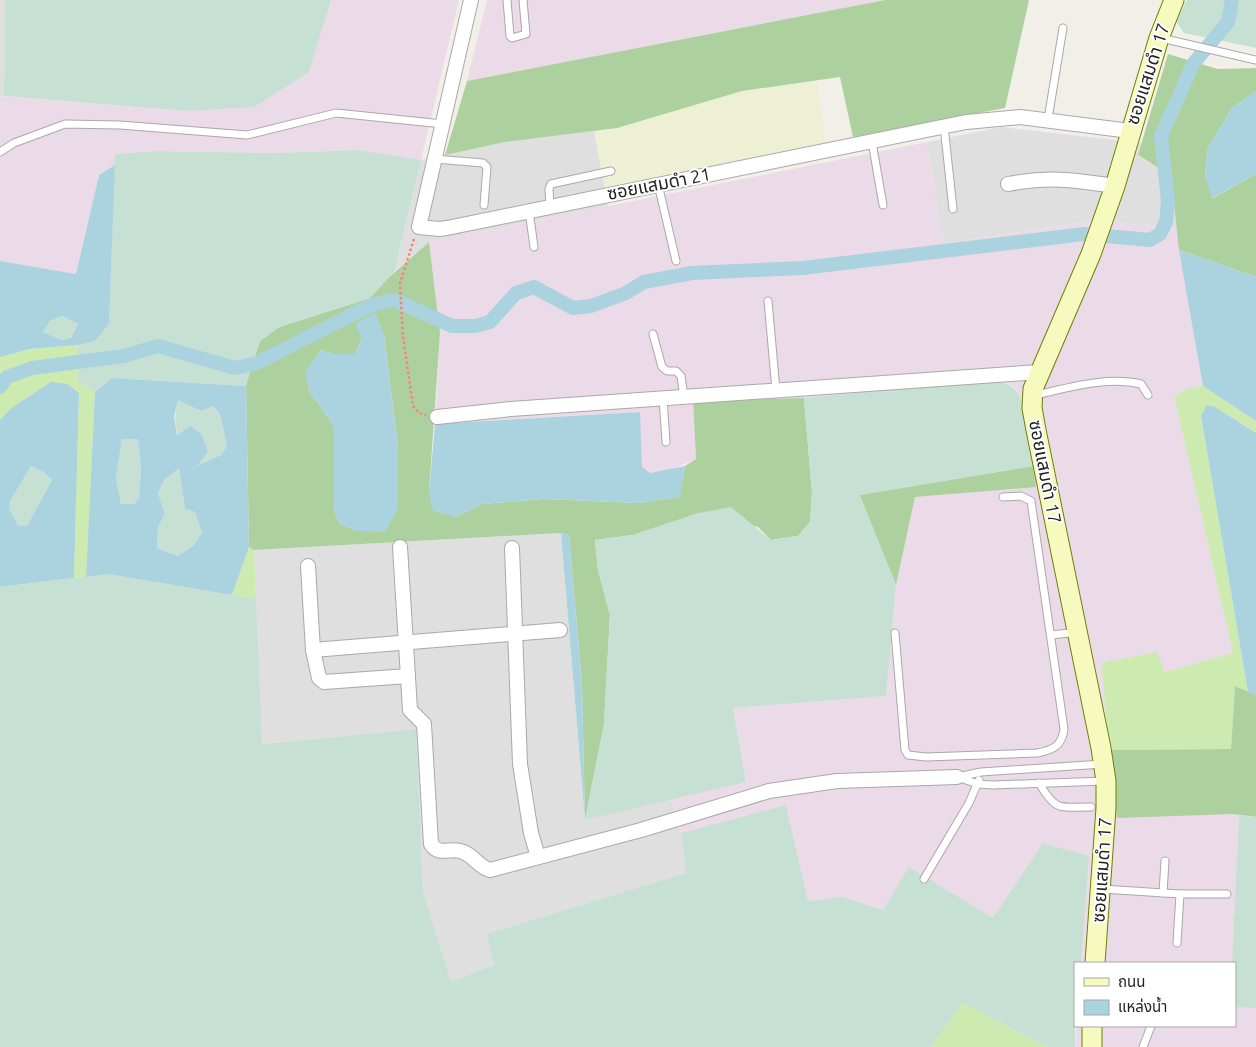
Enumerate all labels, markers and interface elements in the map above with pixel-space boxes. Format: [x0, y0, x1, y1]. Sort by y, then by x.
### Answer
street label: ซอยแสมดำ 17 [1121, 21, 1173, 127]
street label: ซอยแสมดำ 21 [605, 163, 712, 203]
street label: ซอยแสมดำ 17 [1026, 418, 1066, 525]
street label: ซอยแสมดำ 17 [1087, 817, 1115, 923]
legend [1074, 962, 1236, 1027]
text: ถนน [1118, 973, 1145, 990]
text: แหล่งน้ำ [1118, 996, 1167, 1015]

